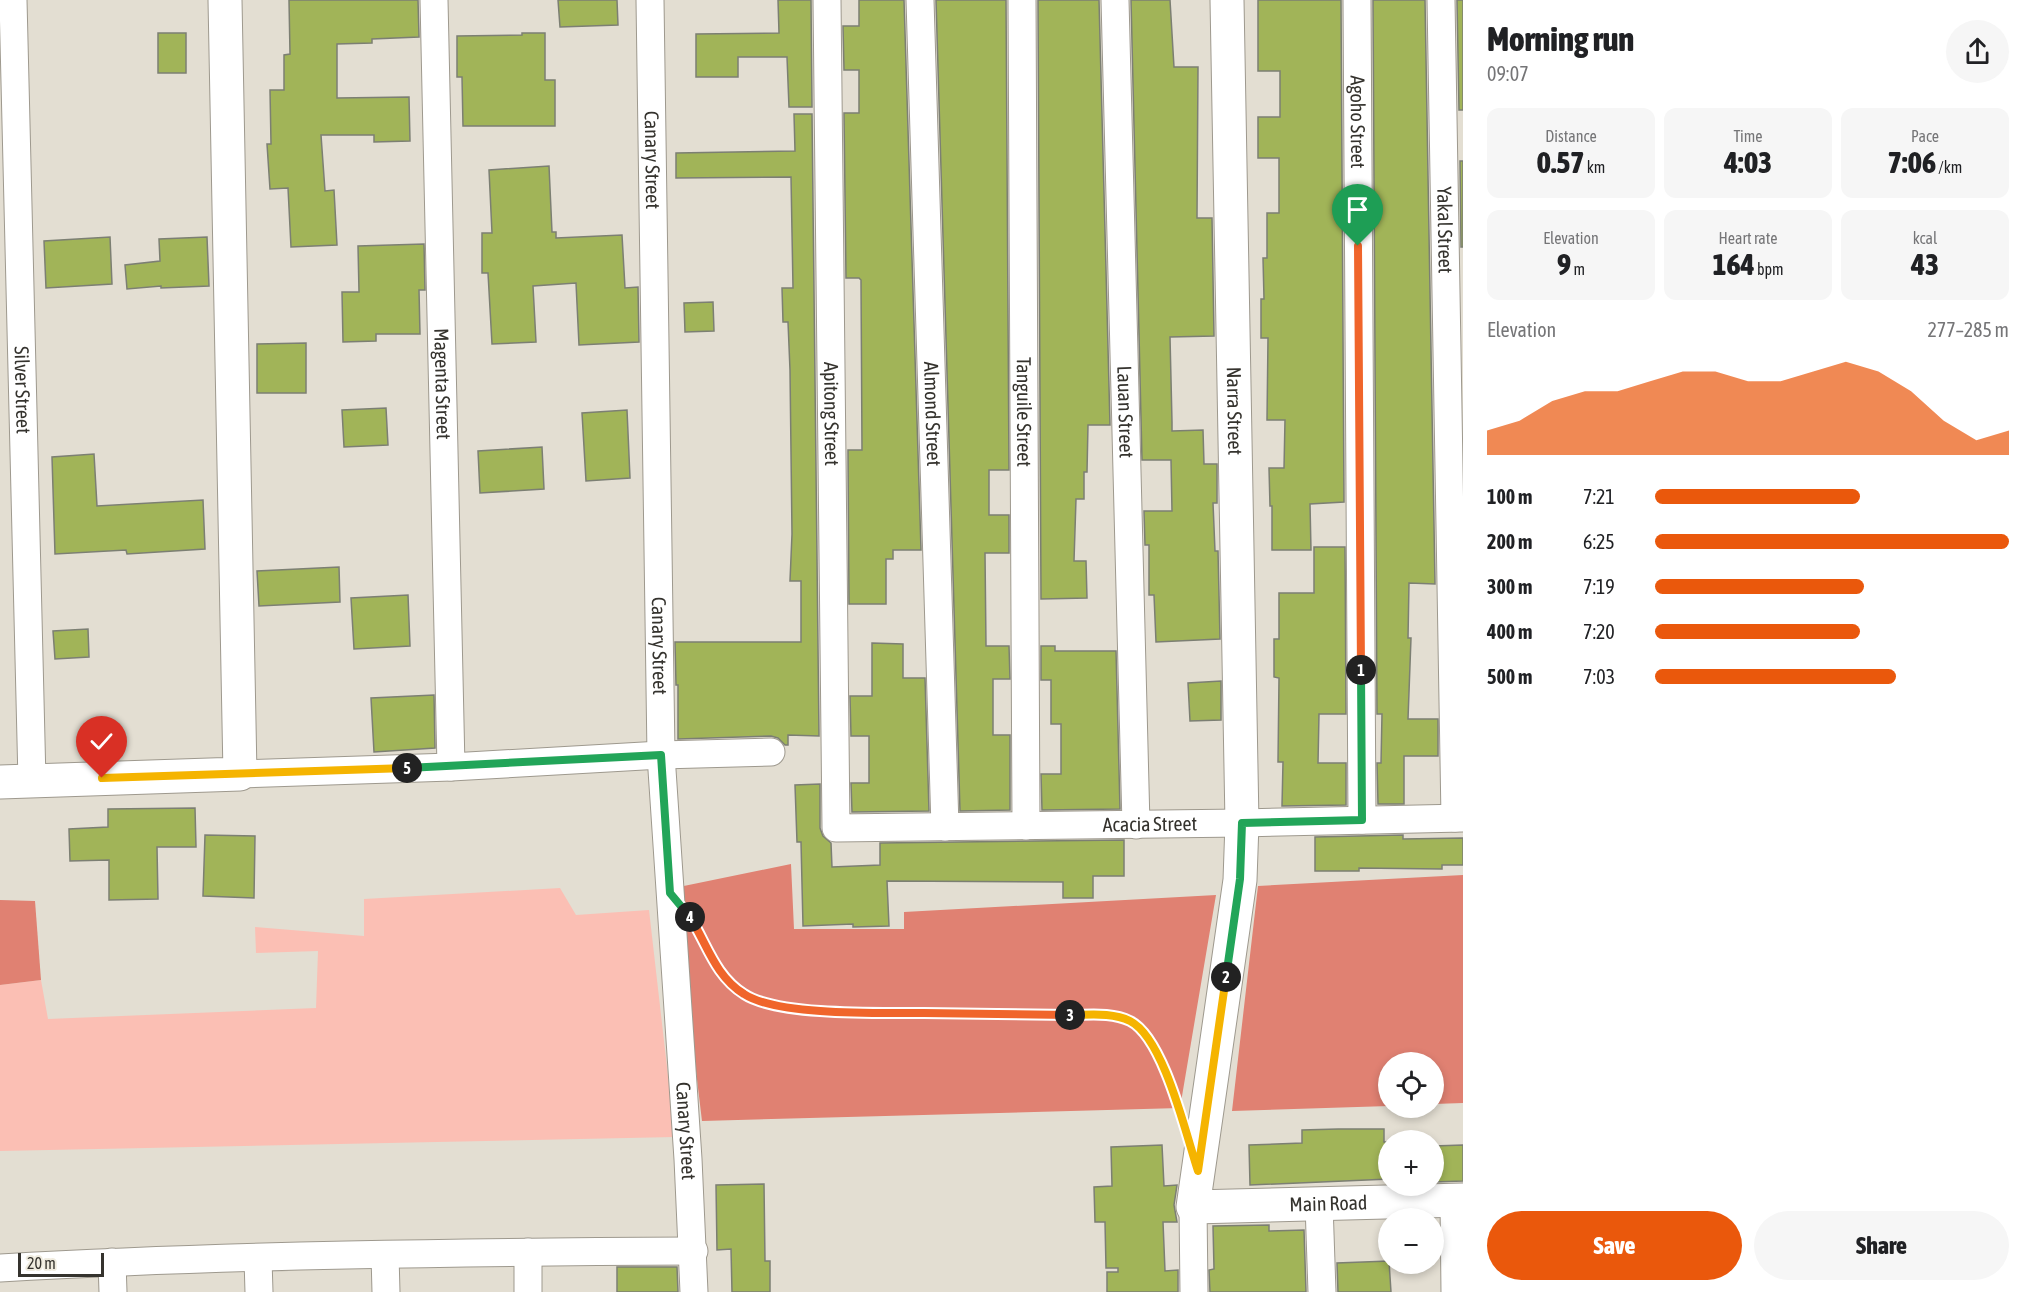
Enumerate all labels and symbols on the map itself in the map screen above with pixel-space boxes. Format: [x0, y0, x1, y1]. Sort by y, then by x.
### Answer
street label: Agoho Street [1346, 75, 1370, 169]
street label: Canary Street [641, 111, 665, 209]
pin [1332, 184, 1383, 246]
street label: Yakal Street [1433, 186, 1458, 274]
street label: Magenta Street [430, 328, 456, 440]
street label: Silver Street [10, 346, 36, 434]
street label: Tanguile Street [1013, 357, 1036, 467]
street label: Almond Street [920, 361, 946, 467]
street label: Apitong Street [820, 362, 844, 466]
street label: Lauan Street [1113, 365, 1139, 459]
street label: Narra Street [1223, 366, 1247, 456]
street label: Canary Street [648, 597, 672, 695]
pin: 1 [1346, 655, 1376, 685]
pin [76, 716, 127, 778]
pin: 5 [392, 753, 422, 783]
street label: Acacia Street [1103, 812, 1198, 836]
pin: 4 [675, 902, 705, 932]
pin: 2 [1211, 962, 1241, 992]
pin: 3 [1055, 1000, 1085, 1030]
street label: Canary Street [672, 1081, 701, 1181]
street label: Main Road [1289, 1190, 1368, 1215]
scale bar [18, 1250, 104, 1278]

